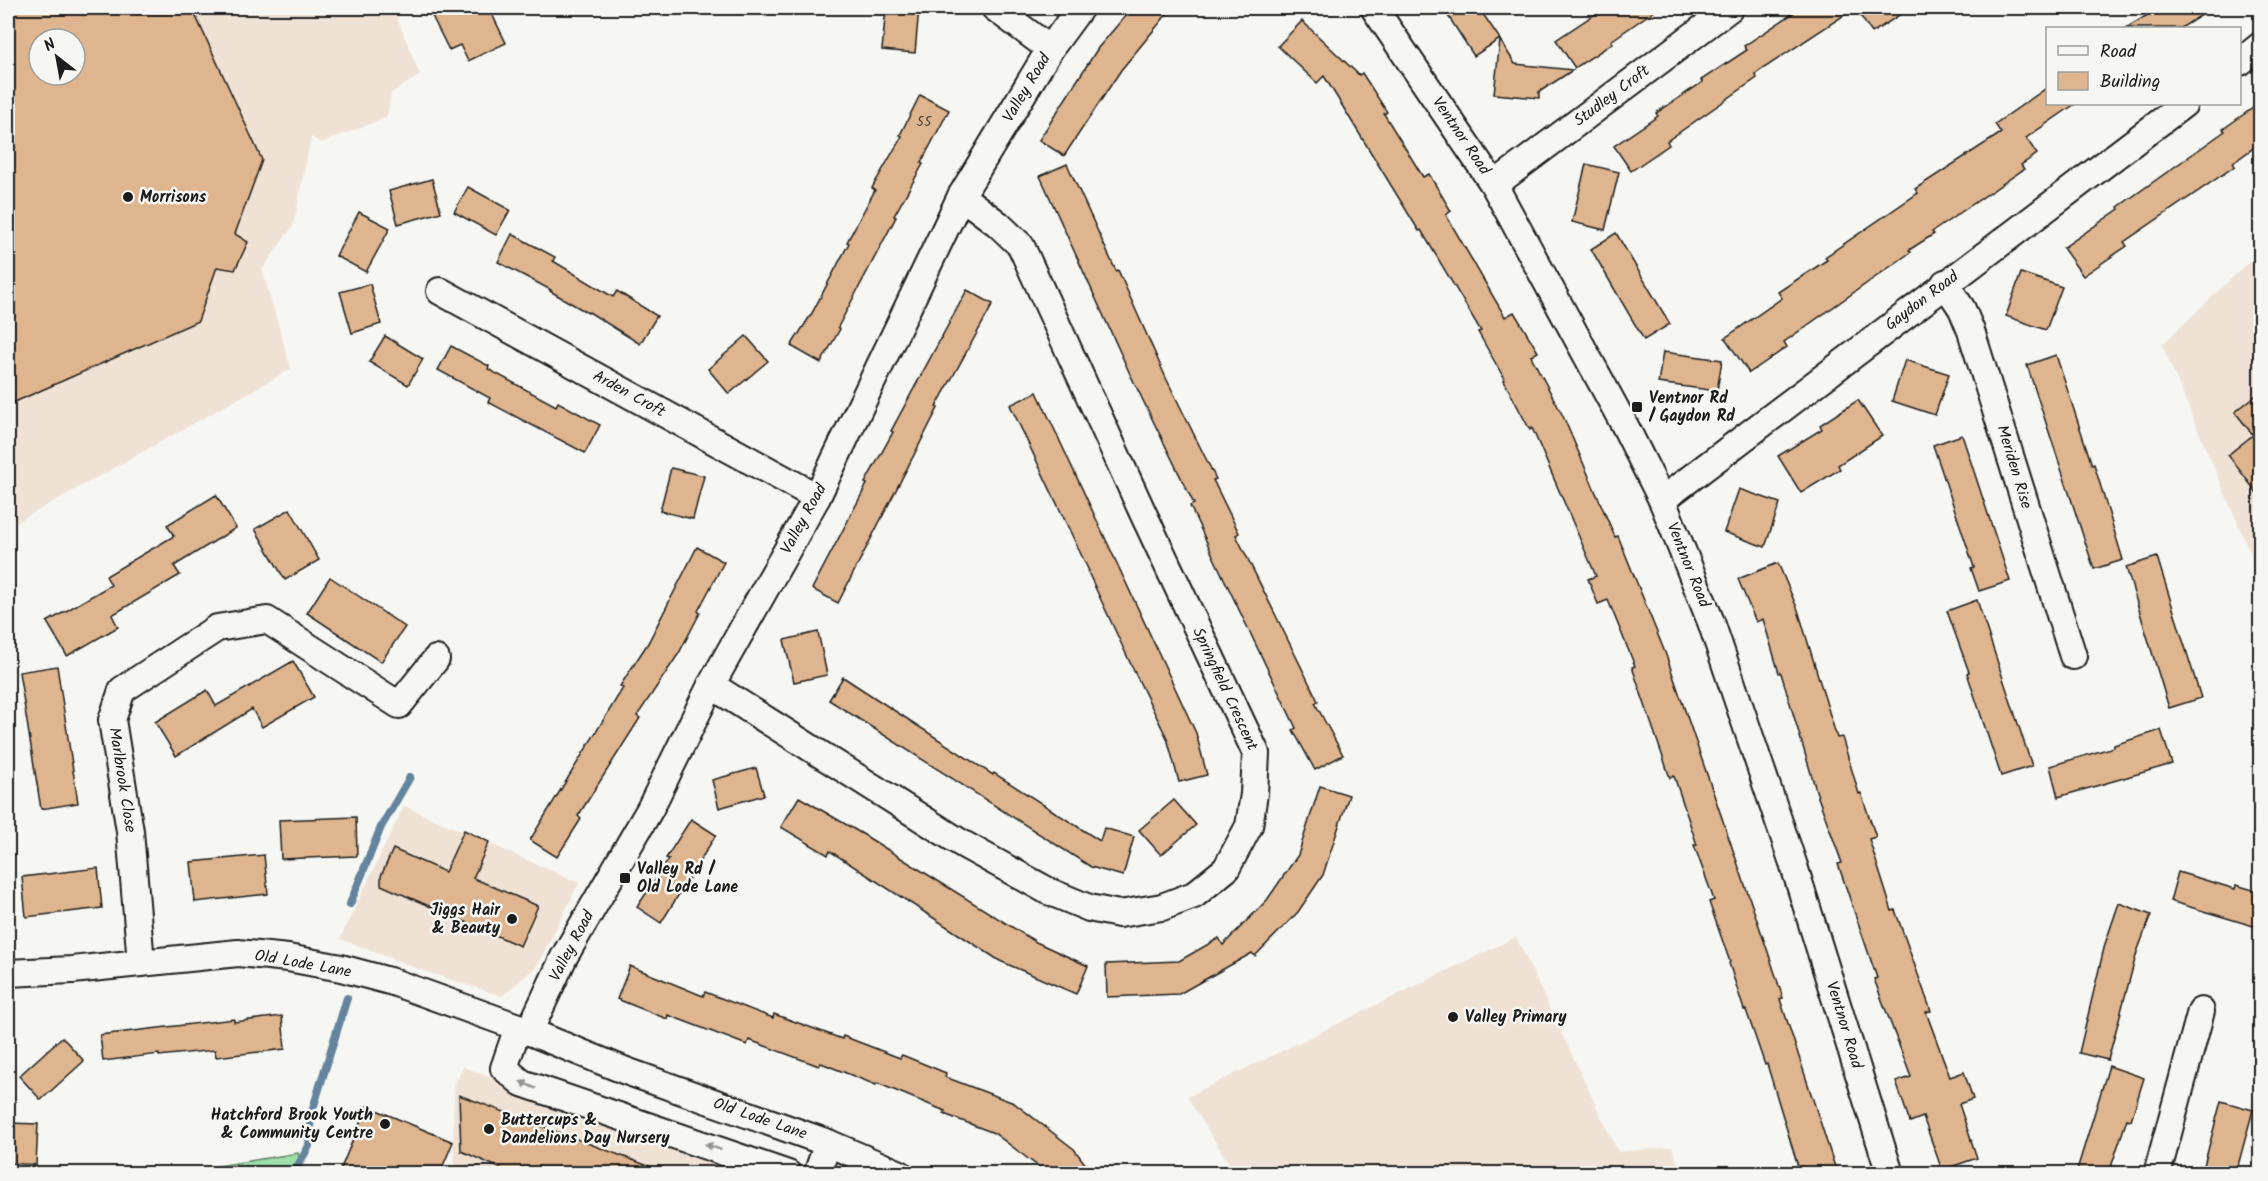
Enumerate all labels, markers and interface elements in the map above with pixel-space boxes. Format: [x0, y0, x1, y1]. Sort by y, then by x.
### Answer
north arrow [27, 27, 87, 87]
legend [2046, 27, 2241, 105]
text: N [39, 32, 61, 59]
text: Road [2100, 38, 2137, 67]
street label: Valley Road [996, 48, 1058, 127]
street label: Studley Croft [1569, 59, 1656, 133]
text: Building [2100, 68, 2160, 97]
street label: Ventnor Road [1425, 92, 1497, 181]
house number: 55 [916, 111, 933, 133]
place label: Morrisons [140, 185, 207, 210]
marker: Morrisons [121, 190, 135, 204]
street label: Gaydon Road [1880, 264, 1965, 337]
street label: Arden Croft [588, 364, 671, 425]
place label: Ventnor Rd / Gaydon Rd [1648, 386, 1735, 429]
marker: Ventnor Rd / Gaydon Rd [1630, 400, 1644, 414]
street label: Meriden Rise [1989, 422, 2039, 512]
street label: Valley Road [774, 478, 834, 559]
street label: Ventnor Road [1660, 519, 1717, 612]
street label: Springfield Crescent [1186, 623, 1265, 755]
street label: Marlbrook Close [101, 726, 143, 834]
place label: Valley Rd / Old Lode Lane [637, 857, 738, 900]
marker: Valley Rd / Old Lode Lane [618, 871, 632, 885]
place label: Jiggs Hair & Beauty [431, 898, 501, 941]
street label: Valley Road [543, 905, 602, 986]
marker: Jiggs Hair & Beauty [505, 912, 519, 926]
street label: Old Lode Lane [253, 943, 353, 985]
street label: Ventnor Road [1819, 978, 1869, 1073]
place label: Valley Primary [1465, 1005, 1567, 1030]
marker: Valley Primary [1446, 1010, 1460, 1024]
one-way arrow [519, 1080, 537, 1090]
street label: Old Lode Lane [710, 1091, 810, 1147]
place label: Hatchford Brook Youth & Community Centre [211, 1103, 373, 1146]
place label: Buttercups & Dandelions Day Nursery [501, 1108, 670, 1151]
marker: Hatchford Brook Youth & Community Centre [378, 1117, 392, 1131]
marker: Buttercups & Dandelions Day Nursery [482, 1122, 496, 1136]
one-way arrow [704, 1142, 722, 1151]

